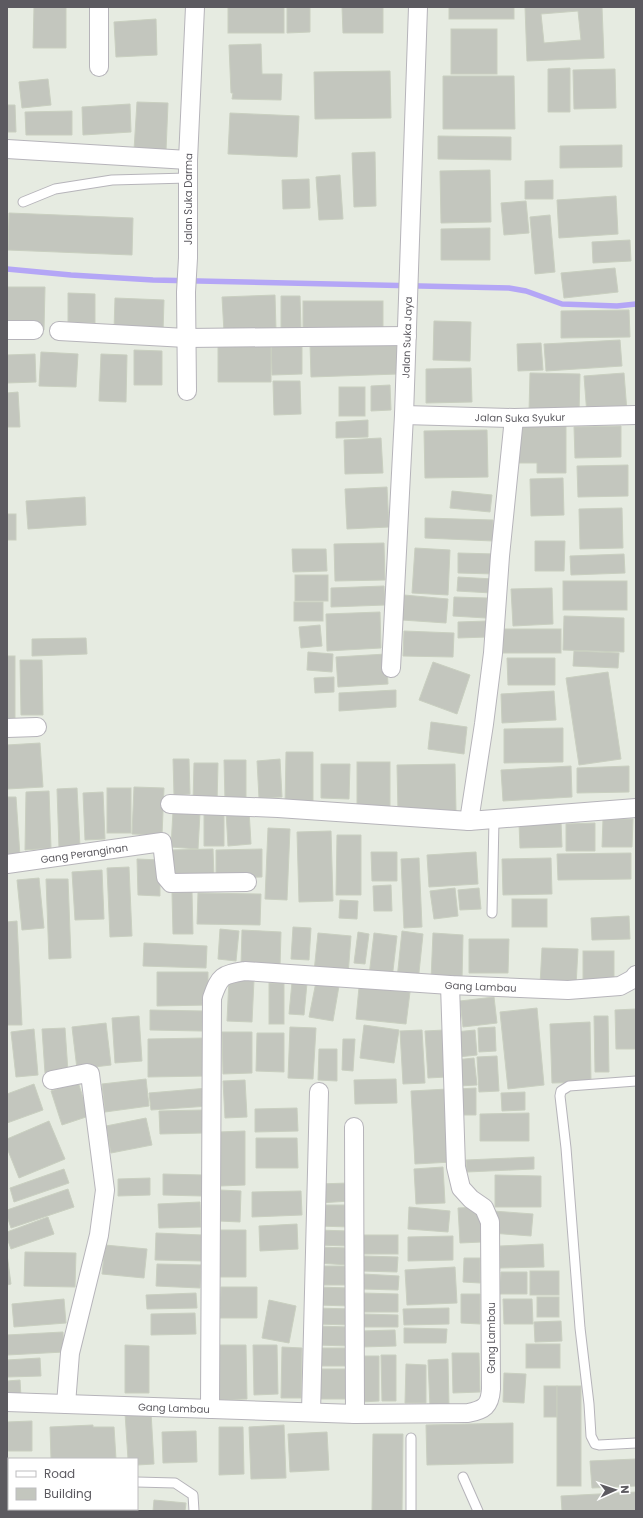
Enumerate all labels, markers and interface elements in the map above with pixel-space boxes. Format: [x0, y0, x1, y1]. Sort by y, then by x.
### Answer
street label: Jalan Suka Darma [181, 153, 196, 245]
street label: Jalan Suka Jaya [398, 296, 416, 378]
street label: Jalan Suka Syukur [475, 409, 566, 426]
street label: Gang Peranginan [40, 839, 129, 867]
street label: Gang Lambau [444, 977, 517, 995]
street label: Gang Lambau [484, 1302, 499, 1374]
street label: Gang Lambau [138, 1399, 210, 1416]
legend [8, 1458, 138, 1510]
text: Road [44, 1465, 75, 1482]
north arrow [595, 1470, 635, 1510]
text: Building [44, 1485, 92, 1502]
text: N [617, 1485, 633, 1494]

